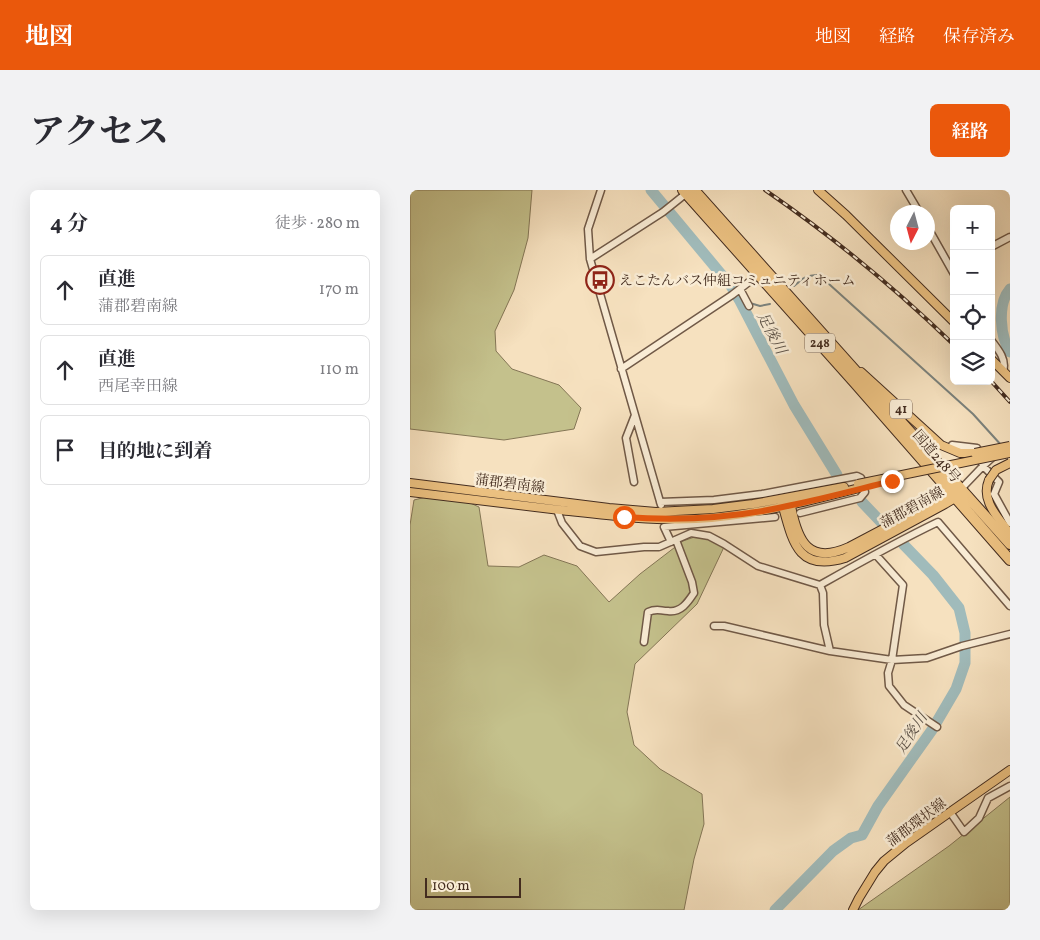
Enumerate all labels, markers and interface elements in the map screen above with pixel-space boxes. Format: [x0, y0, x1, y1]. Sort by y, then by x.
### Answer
text: 地図 [25, 21, 73, 55]
text: 地図 [815, 25, 851, 50]
text: 経路 [879, 25, 915, 50]
text: 保存済み [943, 25, 1015, 50]
button: 経路 [930, 104, 1010, 157]
text: アクセス [30, 110, 169, 158]
north arrow [890, 205, 935, 250]
map controls [950, 205, 995, 385]
button: + [950, 205, 995, 250]
text: 4 分 [50, 210, 88, 239]
text: 徒歩 · 280 m [275, 213, 360, 235]
button: − [950, 250, 995, 295]
bus stop icon: えこたんバス仲組コミュニティホーム [585, 265, 615, 295]
text: 直進 [98, 267, 136, 293]
place label: えこたんバス仲組コミュニティホーム [619, 272, 856, 291]
icon: ahead [51, 276, 79, 304]
text: 170 m [319, 279, 359, 301]
button: locate [950, 295, 995, 340]
text: 蒲郡碧南線 [98, 296, 178, 318]
water label: 足後川 [751, 309, 791, 360]
road number: 248 [805, 334, 835, 352]
button: layers [950, 340, 995, 385]
text: 直進 [98, 347, 136, 373]
icon: ahead [51, 356, 79, 384]
text: 110 m [320, 359, 359, 381]
text: 西尾幸田線 [98, 376, 178, 398]
road number: 41 [890, 400, 912, 418]
street label: 国道248号 [908, 426, 964, 487]
icon: arrive [51, 436, 79, 464]
text: 目的地に到着 [98, 439, 212, 465]
route end [881, 470, 904, 493]
street label: 蒲郡碧南線 [474, 471, 546, 498]
street label: 蒲郡碧南線 [878, 483, 948, 534]
route start [613, 506, 636, 529]
water label: 足後川 [891, 708, 934, 758]
street label: 蒲郡環状線 [883, 795, 951, 852]
scale bar [425, 875, 521, 898]
text: 100 m [432, 877, 470, 896]

